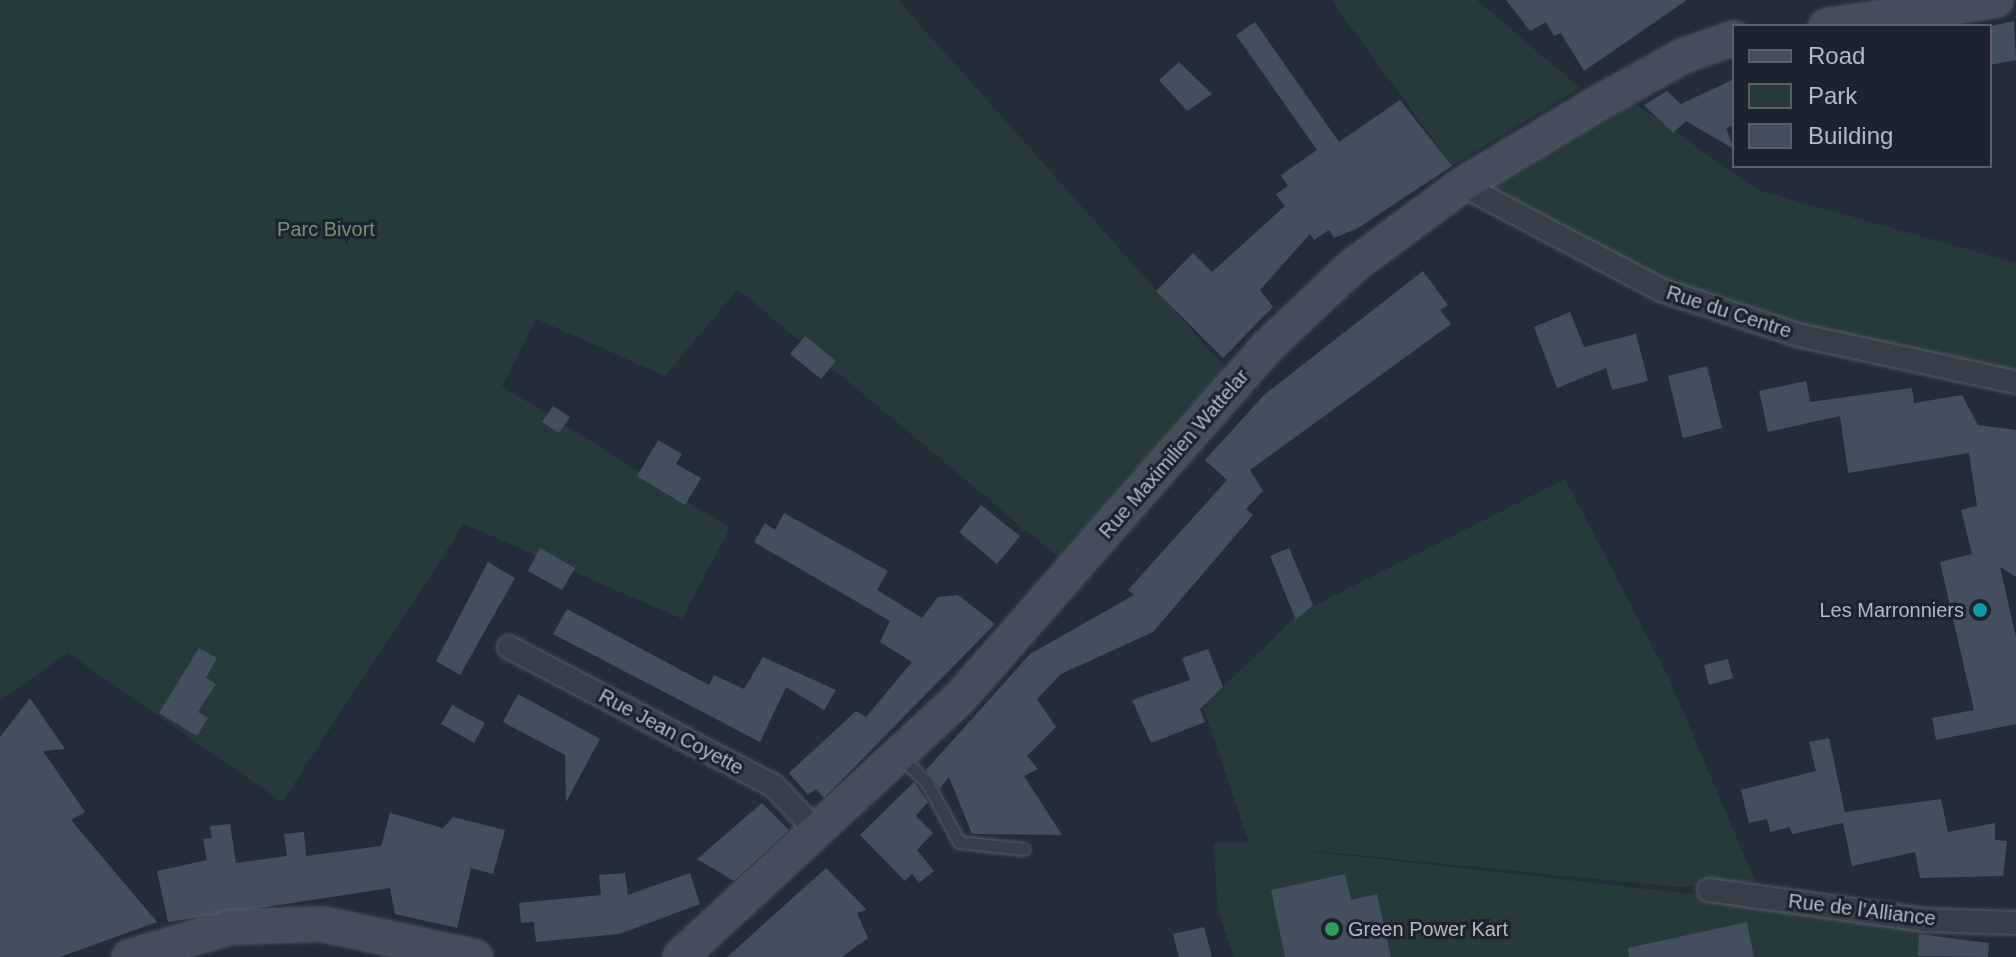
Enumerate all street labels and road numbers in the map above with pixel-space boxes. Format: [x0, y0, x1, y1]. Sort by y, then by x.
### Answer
street label: Rue du Centre [1663, 280, 1795, 344]
street label: Rue Maximilien Wattelar [1094, 365, 1254, 543]
street label: Rue Jean Coyette [595, 684, 747, 780]
street label: Rue de l'Alliance [1787, 889, 1937, 931]

